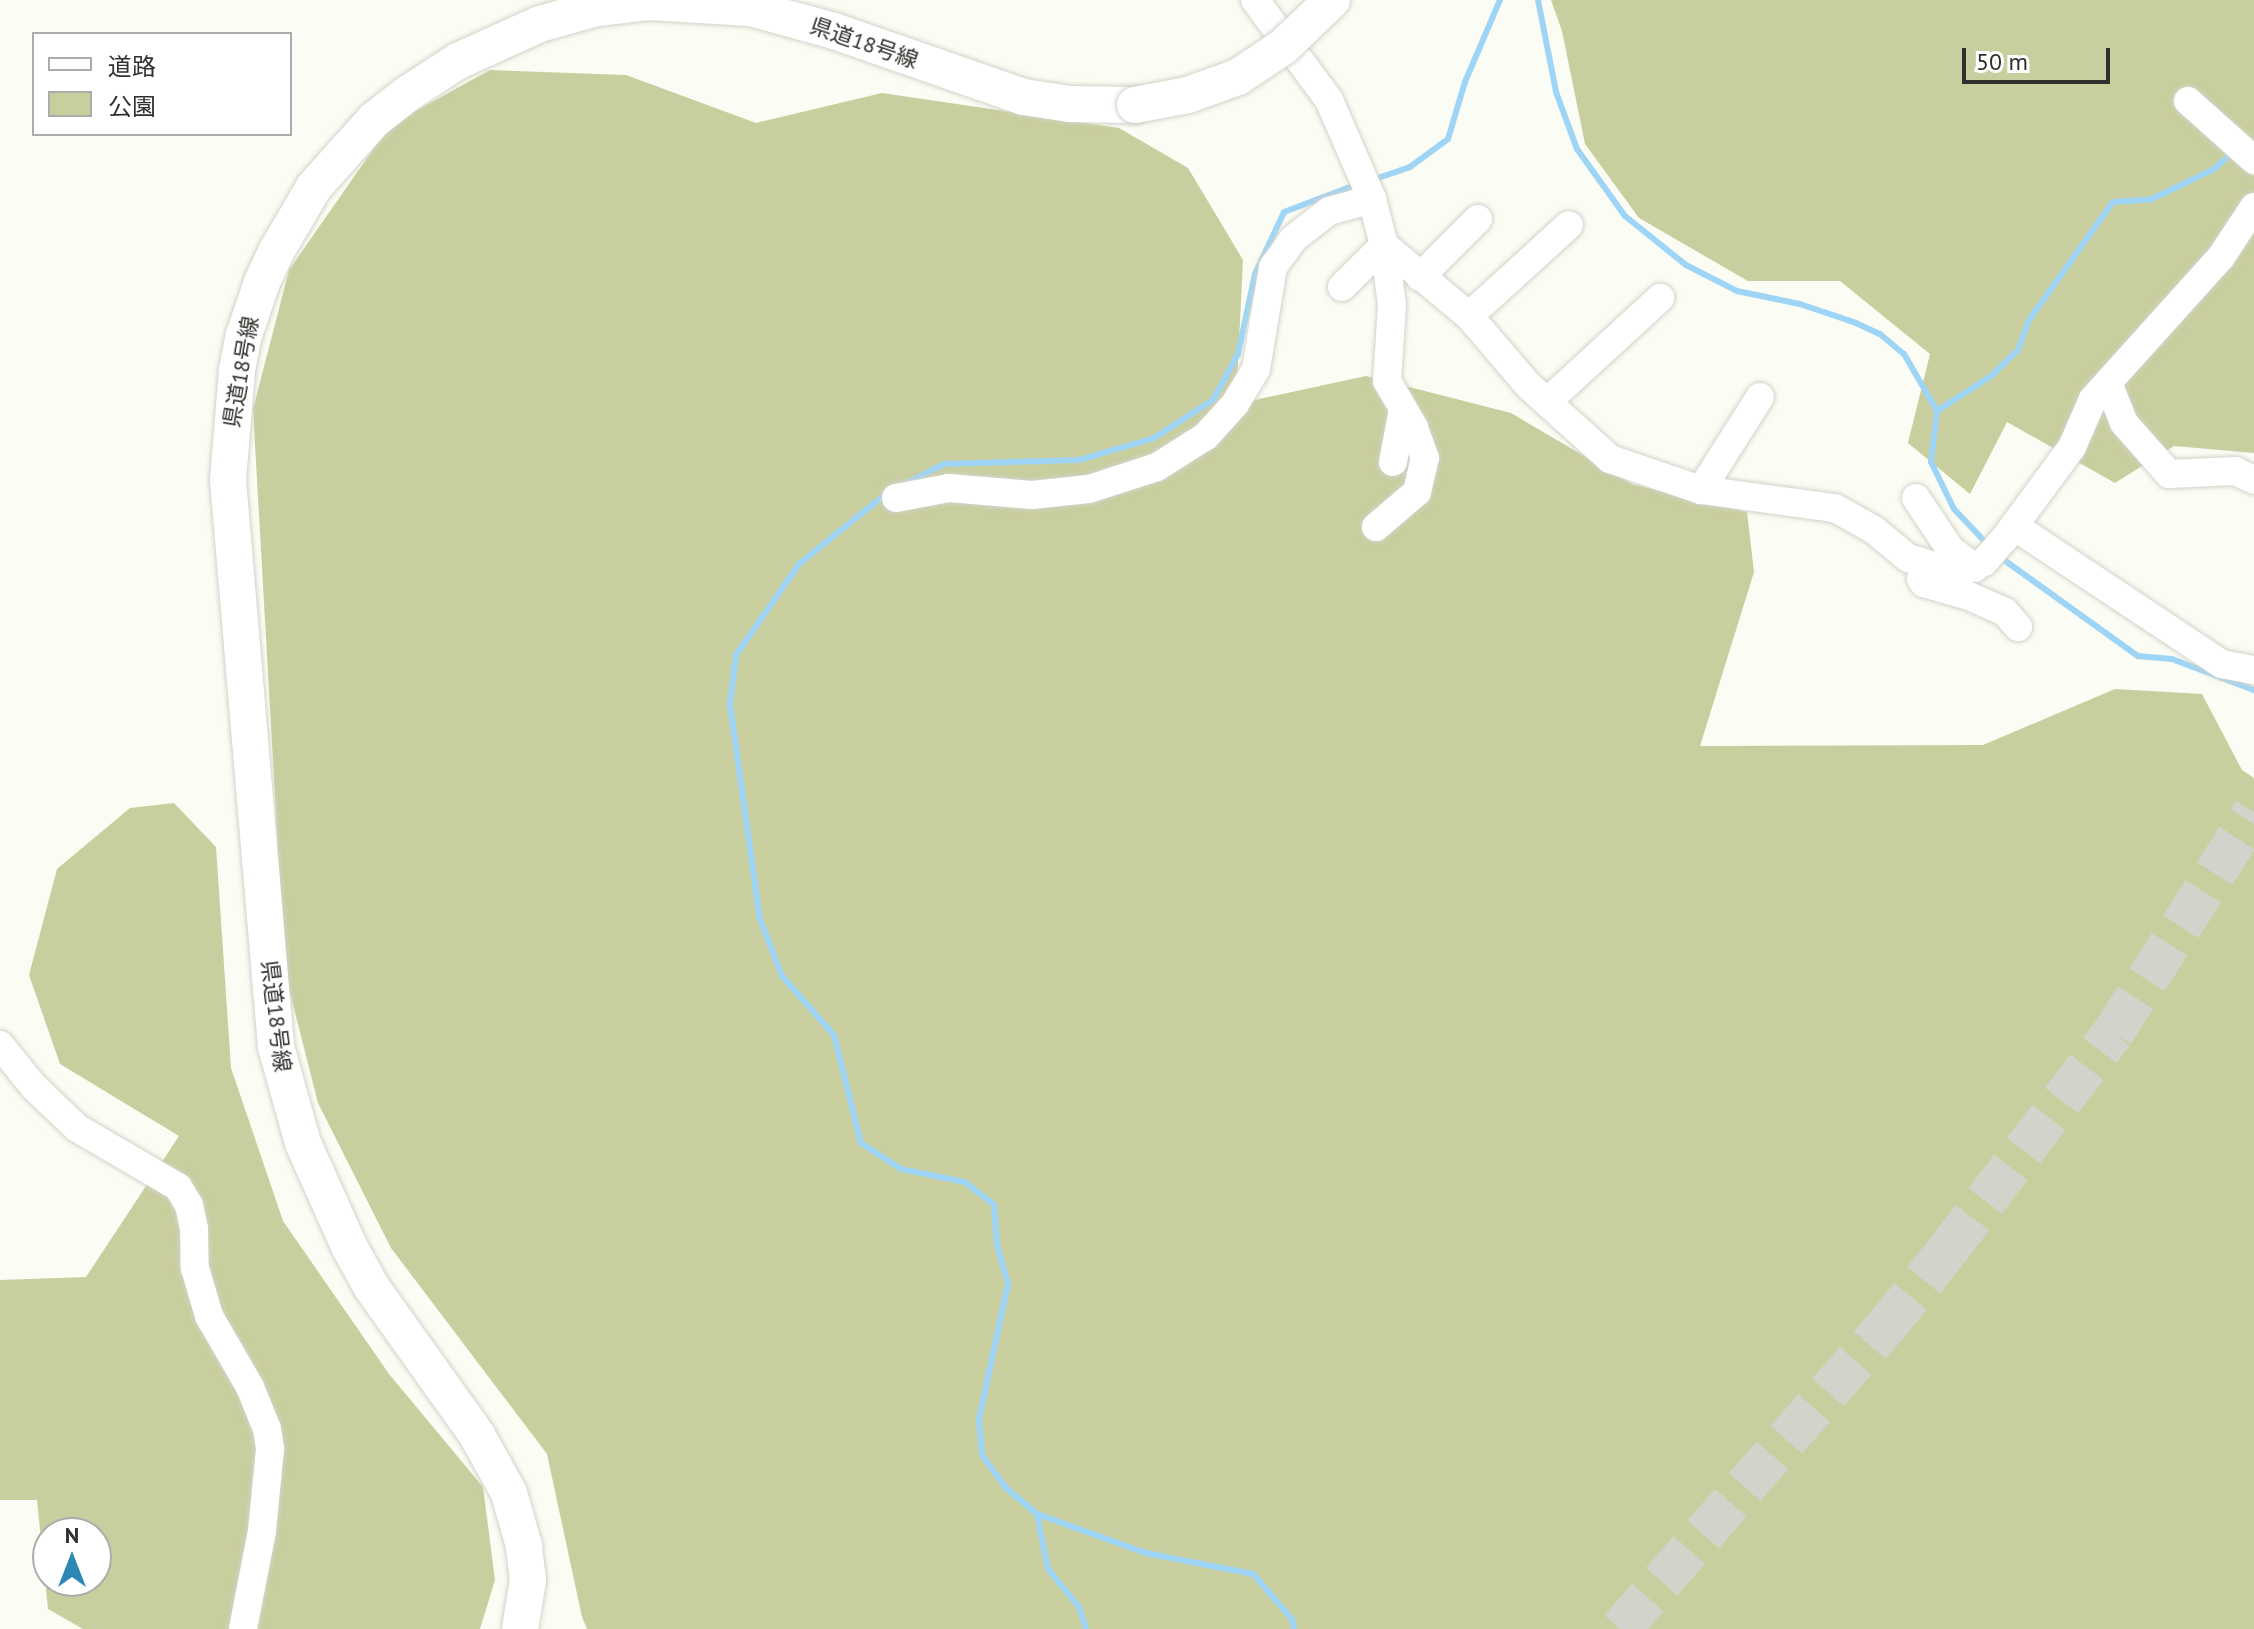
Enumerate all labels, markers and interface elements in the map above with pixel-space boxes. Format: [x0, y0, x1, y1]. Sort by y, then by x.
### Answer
street label: 県道18号線 [807, 12, 921, 74]
legend [32, 32, 292, 136]
scale bar [1966, 32, 2114, 82]
text: 50 m [1976, 46, 2028, 77]
text: 道路 [108, 51, 156, 82]
text: 公園 [108, 91, 156, 122]
street label: 県道18号線 [218, 315, 264, 429]
street label: 県道18号線 [256, 959, 296, 1073]
north arrow [32, 1517, 112, 1597]
text: N [65, 1521, 79, 1549]

